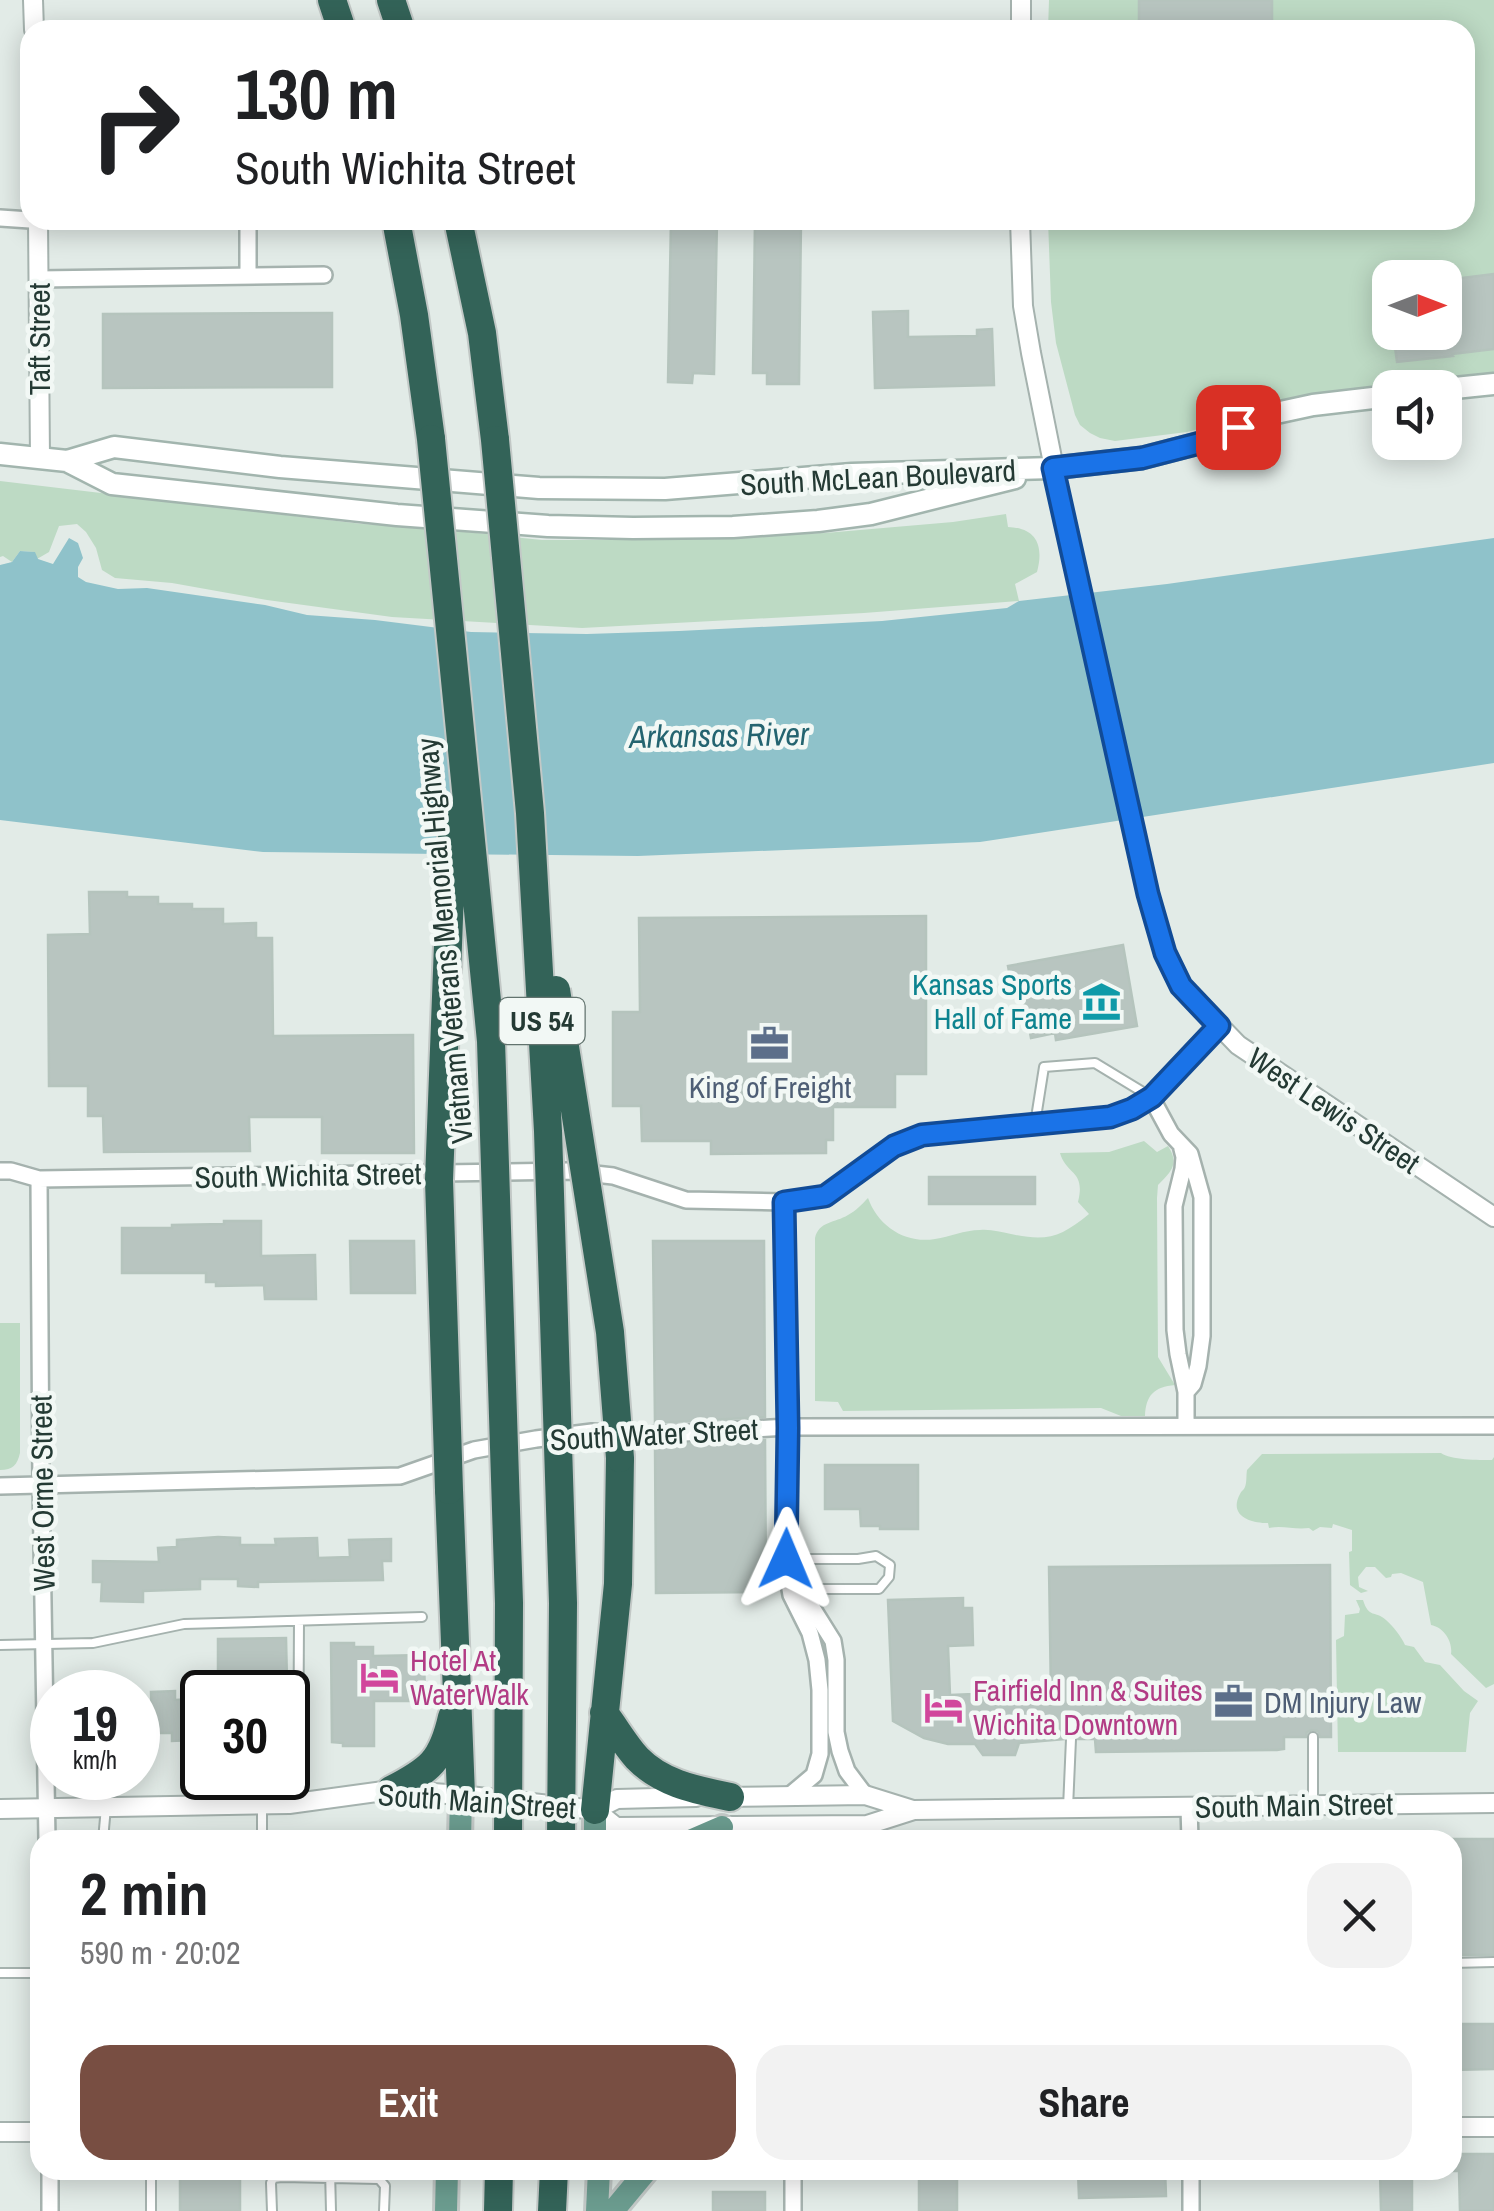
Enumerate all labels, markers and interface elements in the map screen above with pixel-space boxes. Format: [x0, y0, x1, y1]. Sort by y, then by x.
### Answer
text: 130 m [235, 47, 398, 141]
icon: right [70, 60, 200, 190]
text: South Wichita Street [235, 137, 576, 198]
north arrow [1372, 260, 1462, 350]
map controls [1372, 260, 1462, 460]
street label: Taft Street [19, 283, 59, 395]
button: sound [1372, 370, 1462, 460]
pin [1196, 385, 1281, 470]
icon: arrive [1211, 400, 1266, 455]
street label: South McLean Boulevard [739, 450, 1017, 504]
water label: Arkansas River [627, 712, 810, 758]
street label: Vietnam Veterans Memorial Highway [406, 736, 482, 1145]
place label: Kansas Sports Hall of Fame [912, 964, 1072, 1038]
museum icon: Kansas Sports Hall of Fame [1081, 980, 1123, 1022]
road number: US 54 [500, 998, 584, 1044]
office icon: King of Freight [749, 1022, 791, 1064]
street label: West Lewis Street [1240, 1038, 1428, 1182]
place label: King of Freight [689, 1067, 852, 1107]
street label: South Wichita Street [194, 1153, 422, 1197]
street label: West Orme Street [20, 1394, 64, 1592]
street label: South Water Street [549, 1409, 759, 1459]
position arrow [734, 1507, 838, 1611]
place label: Hotel At WaterWalk [410, 1640, 529, 1714]
hotel icon: Hotel At WaterWalk [359, 1656, 401, 1698]
speed limit sign: 30 [180, 1670, 310, 1800]
place label: Fairfield Inn & Suites Wichita Downtown [973, 1670, 1203, 1744]
office icon: DM Injury Law [1213, 1681, 1255, 1723]
place label: DM Injury Law [1264, 1682, 1421, 1722]
hotel icon: Fairfield Inn & Suites Wichita Downtown [922, 1686, 964, 1728]
text: 19 [72, 1689, 118, 1757]
text: km/h [73, 1743, 117, 1777]
street label: South Main Street [377, 1774, 577, 1828]
street label: South Main Street [1195, 1783, 1394, 1827]
text: 2 min [80, 1853, 209, 1934]
button: close [1307, 1863, 1412, 1968]
text: 590 m · 20:02 [80, 1931, 240, 1974]
button: Exit [80, 2045, 736, 2160]
button: Share [756, 2045, 1412, 2160]

